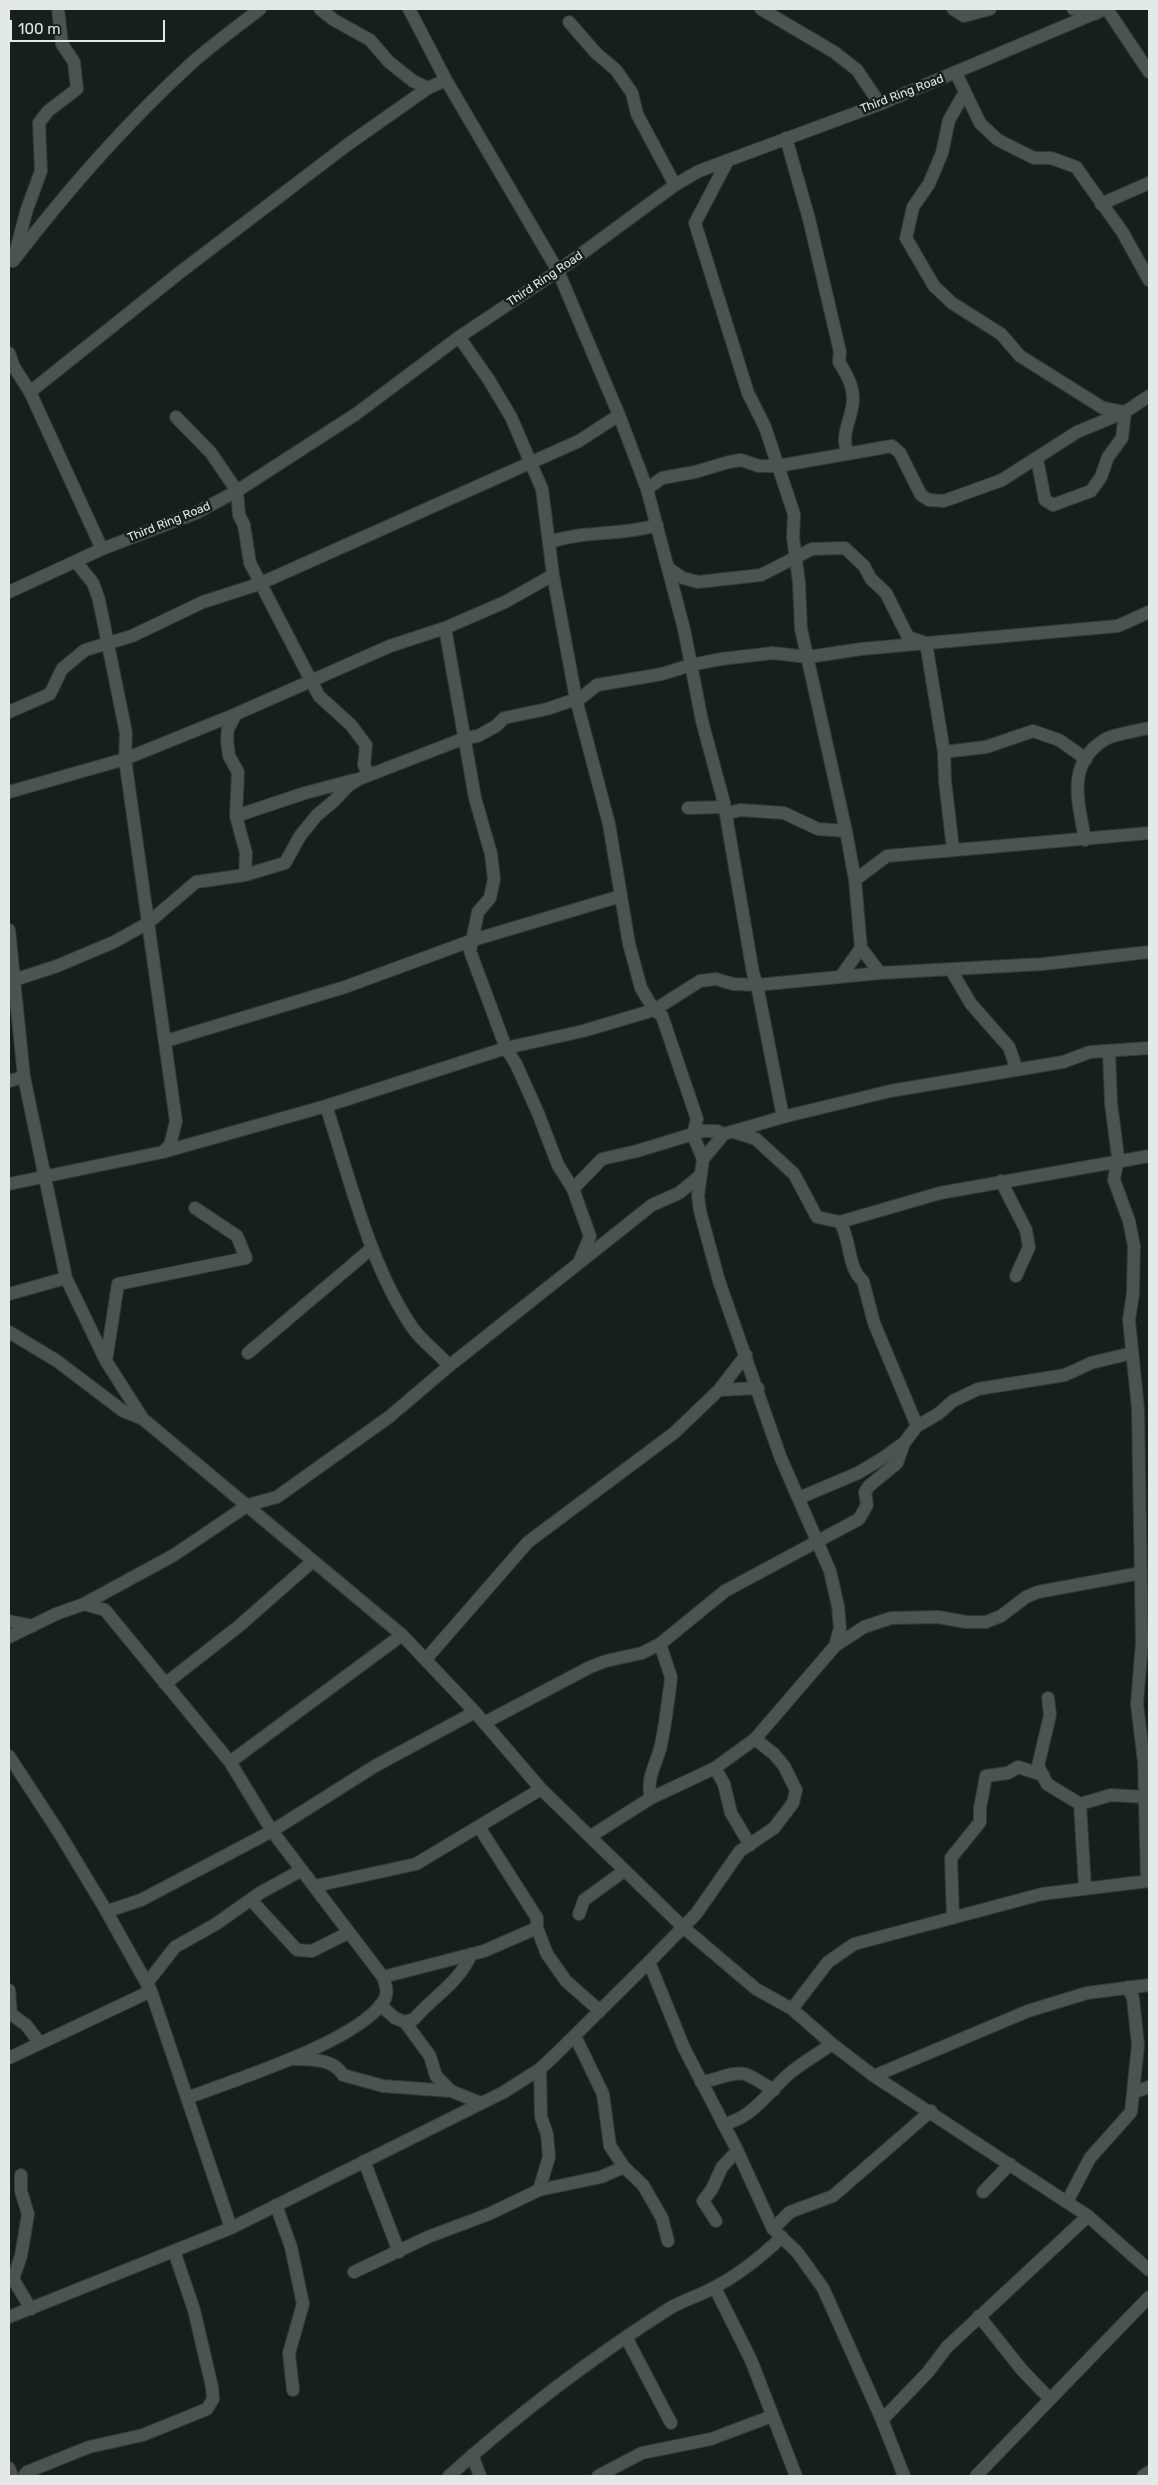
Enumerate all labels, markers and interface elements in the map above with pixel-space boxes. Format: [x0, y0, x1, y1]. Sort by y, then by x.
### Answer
scale bar [12, 10, 168, 42]
text: 100 m [18, 20, 60, 38]
street label: Third Ring Road [858, 72, 946, 116]
street label: Third Ring Road [504, 248, 586, 310]
street label: Third Ring Road [126, 499, 212, 545]

